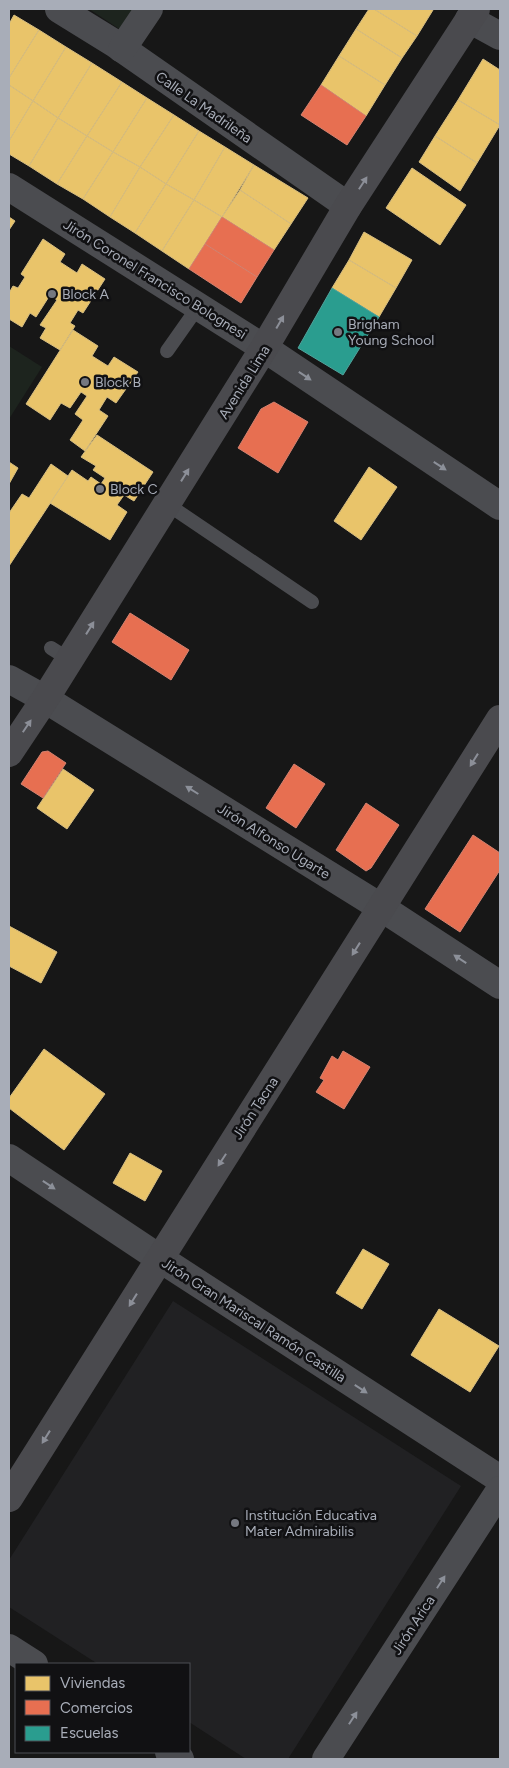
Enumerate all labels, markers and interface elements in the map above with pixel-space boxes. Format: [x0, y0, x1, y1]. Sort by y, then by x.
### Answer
street label: Calle La Madrileña [152, 68, 255, 147]
one-way arrow [358, 176, 368, 190]
street label: Jirón Coronel Francisco Bolognesi [60, 216, 249, 343]
place label: Block A [62, 286, 110, 303]
marker: Block A [46, 288, 58, 300]
one-way arrow [275, 316, 284, 329]
place label: Brigham Young School [348, 316, 434, 349]
marker: Brigham Young School [332, 326, 344, 338]
street label: Avenida Lima [215, 342, 274, 422]
one-way arrow [298, 371, 312, 381]
place label: Block B [95, 374, 141, 391]
marker: Block B [79, 376, 91, 388]
one-way arrow [433, 462, 446, 471]
one-way arrow [180, 469, 190, 482]
place label: Block C [110, 481, 158, 498]
marker: Block C [94, 483, 106, 495]
one-way arrow [85, 621, 94, 635]
one-way arrow [22, 719, 32, 733]
one-way arrow [470, 754, 479, 767]
one-way arrow [185, 785, 198, 795]
street label: Jirón Alfonso Ugarte [214, 800, 333, 883]
one-way arrow [351, 942, 361, 956]
one-way arrow [453, 954, 466, 963]
street label: Jirón Tacna [229, 1074, 282, 1143]
one-way arrow [217, 1153, 226, 1166]
one-way arrow [43, 1180, 56, 1190]
street label: Jirón Gran Mariscal Ramón Castilla [159, 1254, 349, 1386]
one-way arrow [128, 1293, 137, 1306]
one-way arrow [355, 1385, 368, 1394]
one-way arrow [42, 1431, 51, 1444]
place label: Institución Educativa Mater Admirabilis [245, 1507, 377, 1540]
marker: Institución Educativa Mater Admirabilis [229, 1517, 241, 1529]
one-way arrow [436, 1575, 446, 1589]
street label: Jirón Arica [388, 1593, 439, 1658]
legend [15, 1663, 190, 1753]
text: Viviendas [60, 1674, 125, 1692]
text: Comercios [60, 1699, 133, 1717]
one-way arrow [348, 1712, 357, 1725]
text: Escuelas [60, 1724, 119, 1742]

